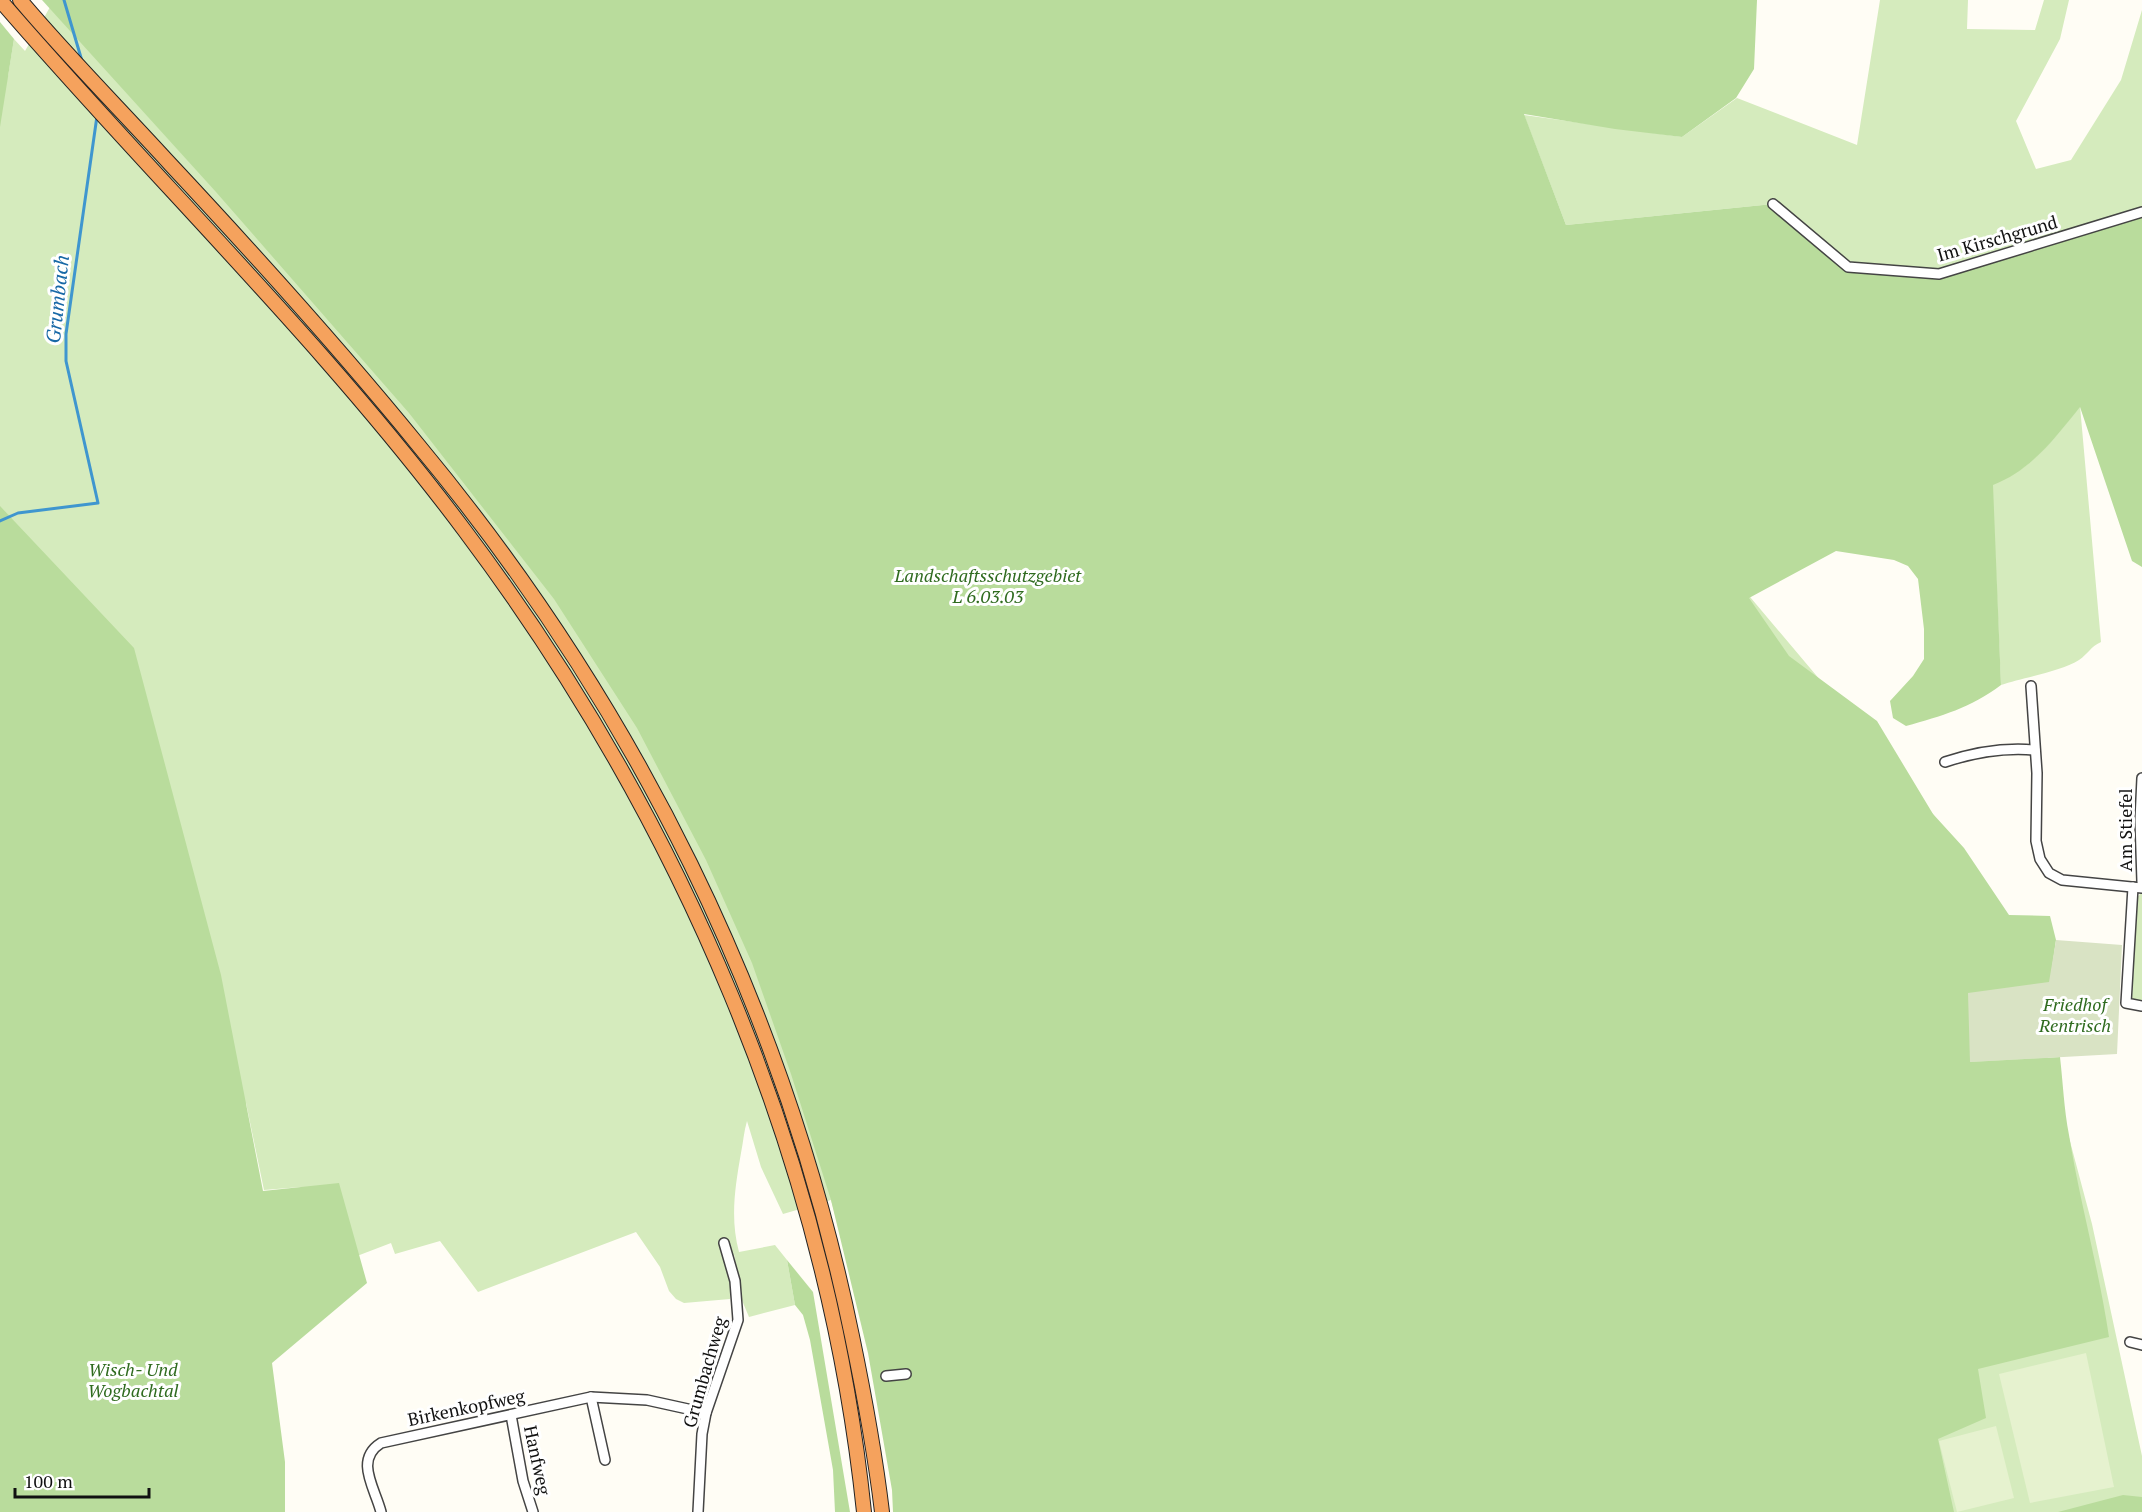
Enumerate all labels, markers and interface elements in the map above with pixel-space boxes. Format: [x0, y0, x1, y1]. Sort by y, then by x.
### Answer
street label: Im Kirschgrund [1934, 209, 2060, 267]
water label: Grumbach [39, 253, 75, 345]
park label: Landschaftsschutzgebiet L 6.03.03 [894, 563, 1082, 608]
street label: Am Stiefel [2113, 788, 2137, 872]
park label: Friedhof Rentrisch [2038, 992, 2111, 1037]
street label: Grumbachweg [677, 1313, 731, 1430]
park label: Wisch- Und Wogbachtal [87, 1357, 179, 1402]
street label: Birkenkopfweg [405, 1383, 527, 1431]
street label: Hanfweg [519, 1423, 557, 1497]
scale bar [15, 1461, 148, 1499]
text: 100 m [24, 1469, 73, 1493]

